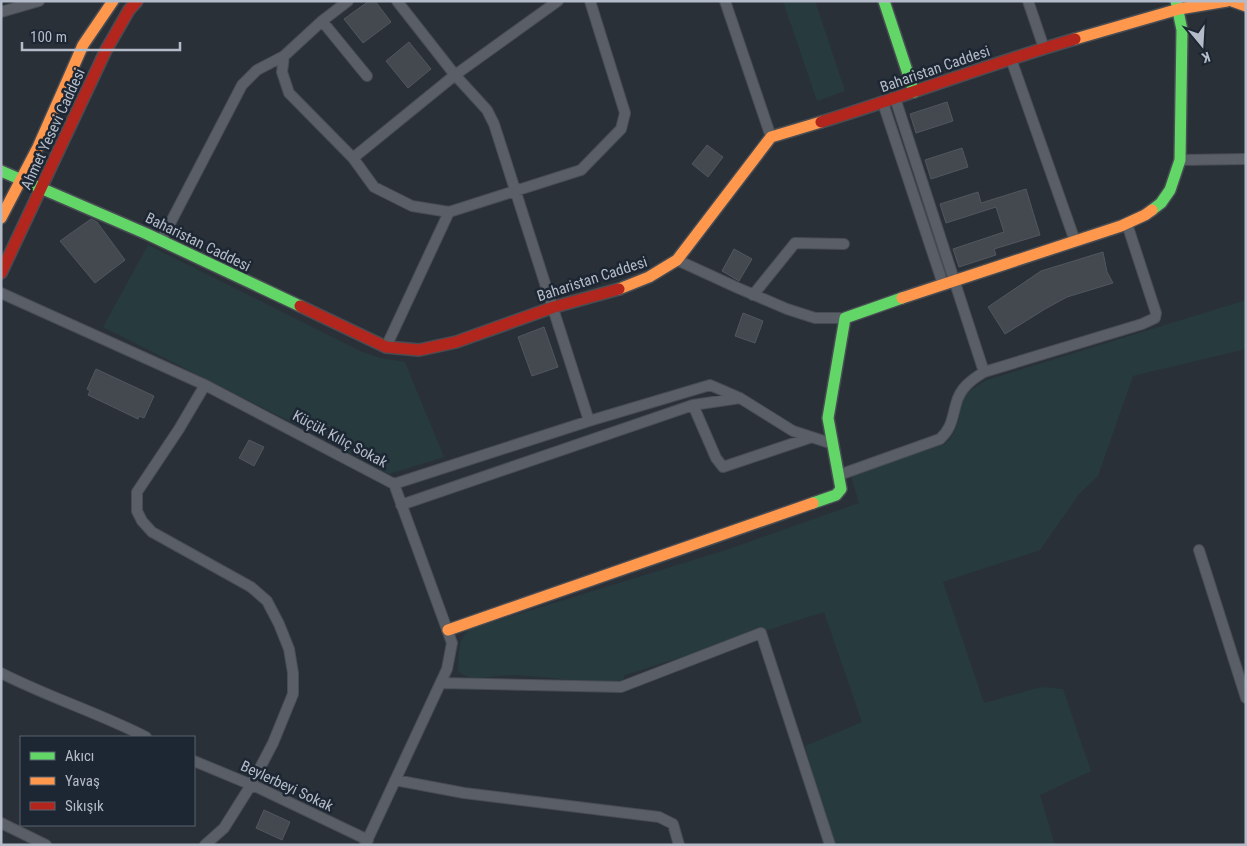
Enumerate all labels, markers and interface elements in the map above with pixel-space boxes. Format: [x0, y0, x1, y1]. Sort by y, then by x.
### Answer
scale bar [22, 20, 180, 52]
north arrow [1177, 20, 1227, 70]
text: 100 m [30, 28, 67, 46]
street label: Baharistan Caddesi [878, 42, 992, 96]
text: K [1200, 49, 1212, 66]
street label: Ahmet Yesevi Caddesi [17, 66, 89, 192]
street label: Baharistan Caddesi [142, 209, 254, 275]
street label: Baharistan Caddesi [535, 253, 649, 305]
street label: Küçük Kılıç Sokak [290, 406, 391, 472]
legend [20, 736, 195, 826]
text: Akıcı [65, 747, 94, 765]
street label: Beylerbeyi Sokak [238, 757, 336, 815]
text: Yavaş [65, 772, 100, 790]
text: Sıkışık [65, 797, 104, 815]

